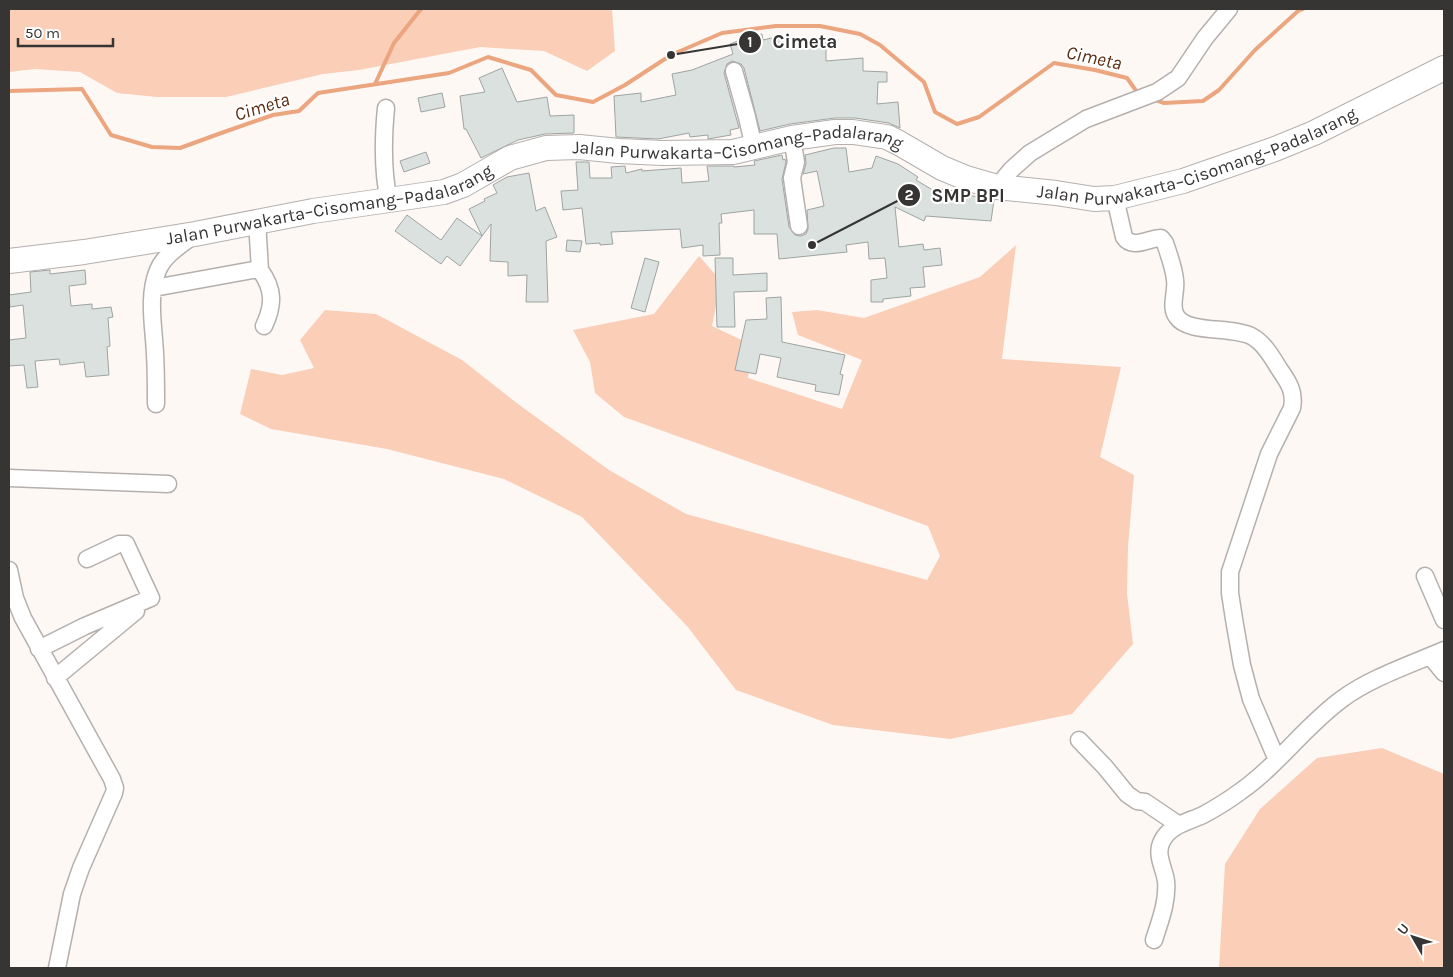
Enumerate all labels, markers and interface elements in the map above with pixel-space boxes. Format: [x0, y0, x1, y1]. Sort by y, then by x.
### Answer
scale bar [18, 15, 112, 47]
text: 50 m [25, 24, 60, 42]
callout: Cimeta [737, 25, 847, 59]
text: Cimeta [773, 31, 837, 53]
text: 1 [747, 33, 753, 51]
water label: Cimeta [1064, 41, 1124, 75]
water label: Cimeta [232, 88, 292, 126]
street label: Jalan Purwakarta–Cisomang–Padalarang [1036, 102, 1360, 210]
street label: Jalan Purwakarta–Cisomang–Padalarang [572, 121, 907, 164]
street label: Jalan Purwakarta–Cisomang–Padalarang [164, 159, 497, 250]
callout: SMP BPI [897, 178, 1015, 212]
text: SMP BPI [931, 185, 1005, 207]
text: 2 [904, 186, 914, 204]
north arrow [1388, 912, 1438, 962]
text: U [1394, 920, 1413, 938]

